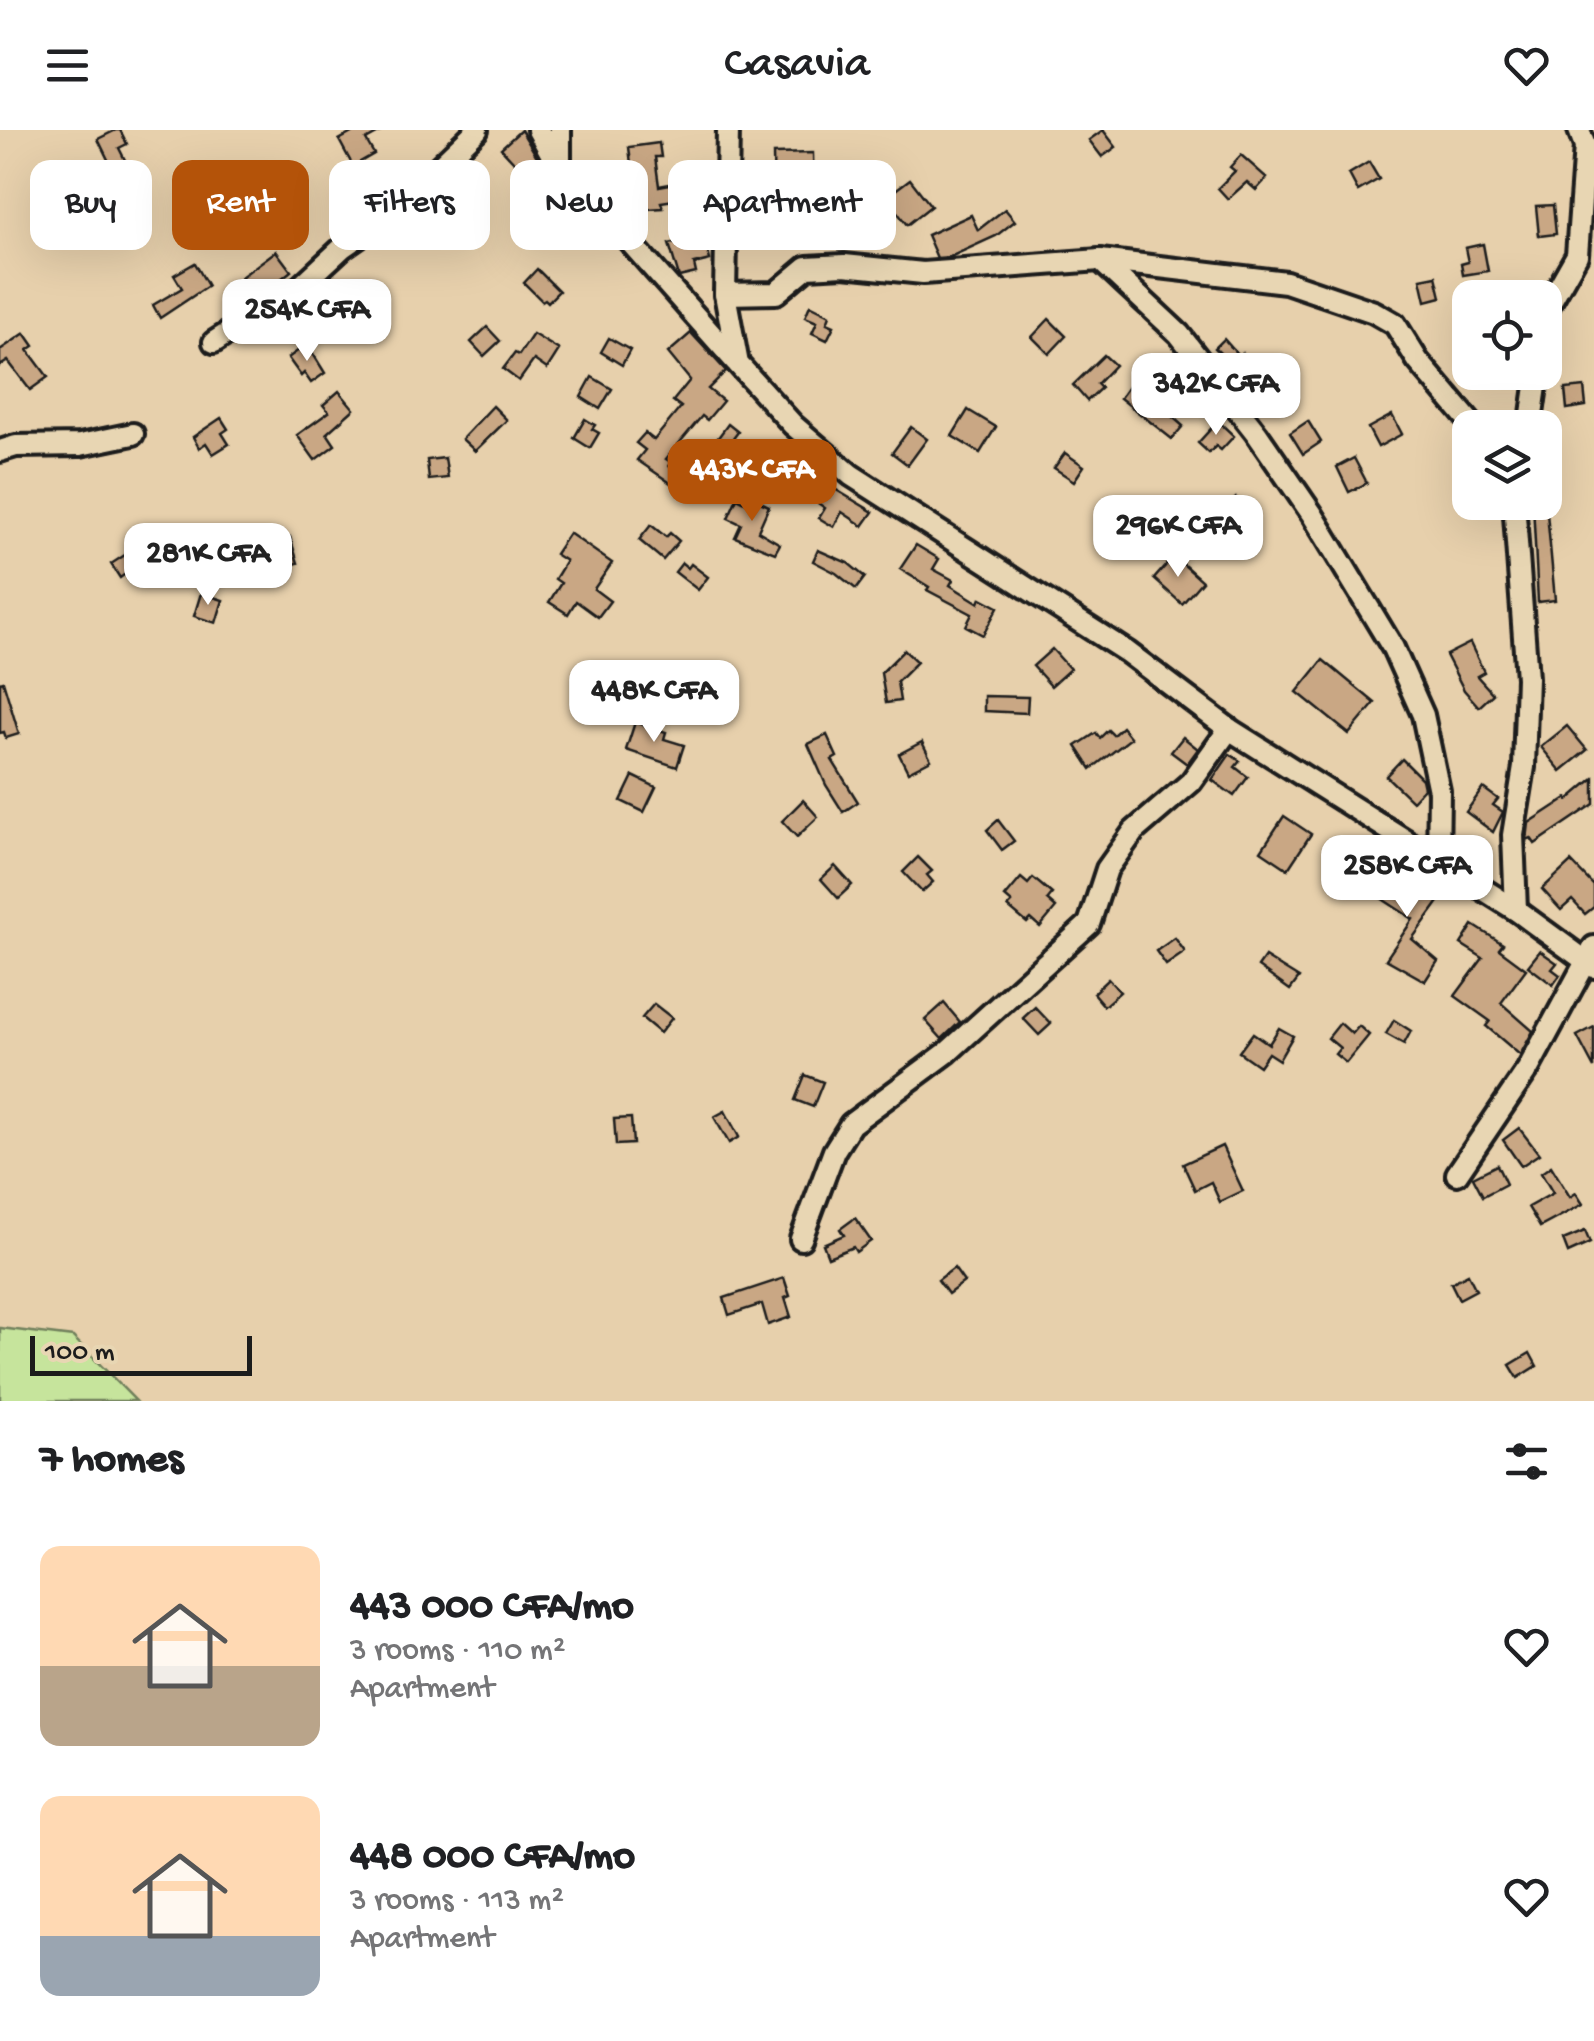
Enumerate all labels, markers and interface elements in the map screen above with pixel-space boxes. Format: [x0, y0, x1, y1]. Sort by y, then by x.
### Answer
icon: menu [40, 38, 95, 93]
icon: heart [1499, 38, 1554, 93]
text: Casavia [724, 39, 870, 92]
chip: Buy [30, 160, 152, 250]
chip: Rent [172, 160, 309, 250]
chip: Filters [329, 160, 490, 250]
chip: New [510, 160, 648, 250]
chip: Apartment [668, 160, 896, 250]
pin: 254K CFA [204, 279, 410, 364]
map controls [1452, 280, 1562, 520]
button: locate [1452, 280, 1562, 390]
text: 254K CFA [244, 292, 370, 330]
pin: 342K CFA [1113, 353, 1319, 438]
text: 342K CFA [1153, 366, 1279, 404]
button: layers [1452, 410, 1562, 520]
pin: 443K CFA [649, 439, 855, 524]
text: 443K CFA [690, 452, 814, 490]
pin: 296K CFA [1075, 495, 1281, 580]
text: 296K CFA [1115, 508, 1241, 546]
pin: 281K CFA [105, 523, 311, 608]
text: 281K CFA [146, 536, 270, 574]
pin: 448K CFA [551, 660, 757, 745]
text: 448K CFA [591, 673, 717, 711]
pin: 258K CFA [1304, 835, 1510, 920]
text: 258K CFA [1343, 848, 1471, 886]
scale bar [30, 1331, 252, 1376]
text: 100 m [45, 1337, 115, 1370]
icon: filters [1499, 1434, 1554, 1489]
text: 7 homes [40, 1437, 183, 1486]
text: 443 000 CFA/mo [350, 1584, 634, 1633]
icon: home [120, 1586, 240, 1706]
icon: heart [1499, 1619, 1554, 1674]
text: 3 rooms · 110 m² [350, 1633, 565, 1671]
text: Apartment [350, 1671, 494, 1709]
text: 448 000 CFA/mo [350, 1834, 635, 1883]
icon: home [120, 1836, 240, 1956]
icon: heart [1499, 1869, 1554, 1924]
text: 3 rooms · 113 m² [350, 1883, 564, 1921]
text: Apartment [350, 1921, 494, 1959]

